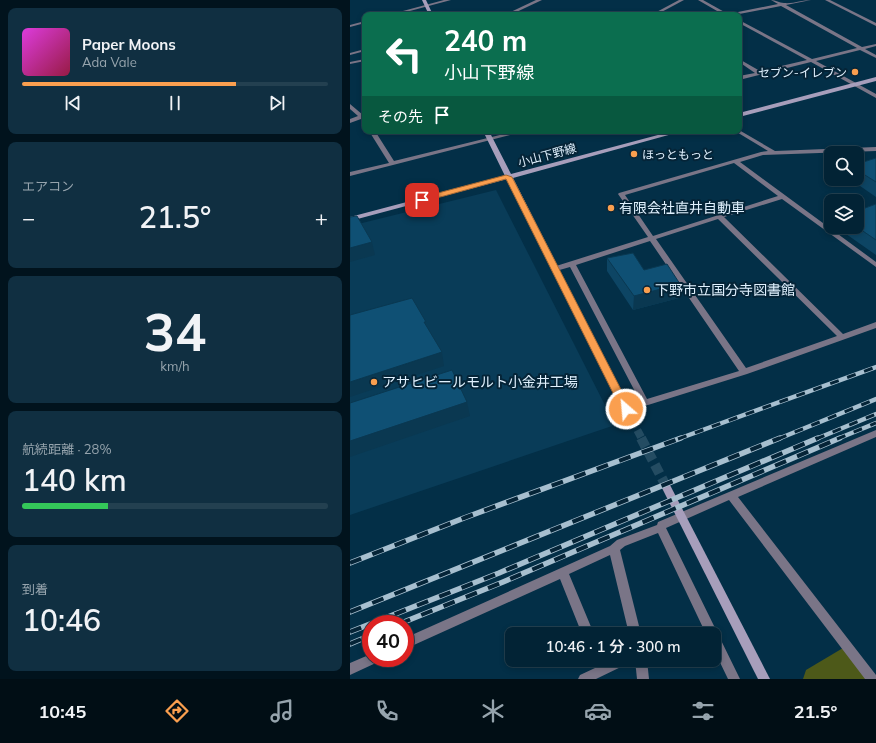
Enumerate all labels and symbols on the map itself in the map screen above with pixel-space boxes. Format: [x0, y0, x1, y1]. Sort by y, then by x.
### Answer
place label: セブン-イレブン [758, 65, 847, 80]
marker: セブン-イレブン [850, 67, 860, 77]
street label: 小山下野線 [516, 140, 578, 170]
place label: ほっともっと [642, 147, 714, 162]
marker: ほっともっと [629, 149, 639, 159]
pin [405, 183, 439, 217]
place label: 有限会社直井自動車 [619, 199, 745, 217]
marker: 有限会社直井自動車 [606, 203, 616, 213]
place label: 下野市立国分寺図書館 [655, 281, 795, 299]
marker: 下野市立国分寺図書館 [642, 285, 652, 295]
place label: アサヒビールモルト小金井工場 [382, 373, 578, 391]
marker: アサヒビールモルト小金井工場 [369, 377, 379, 387]
position arrow [605, 388, 647, 430]
speed limit sign: 40 [362, 615, 414, 667]

